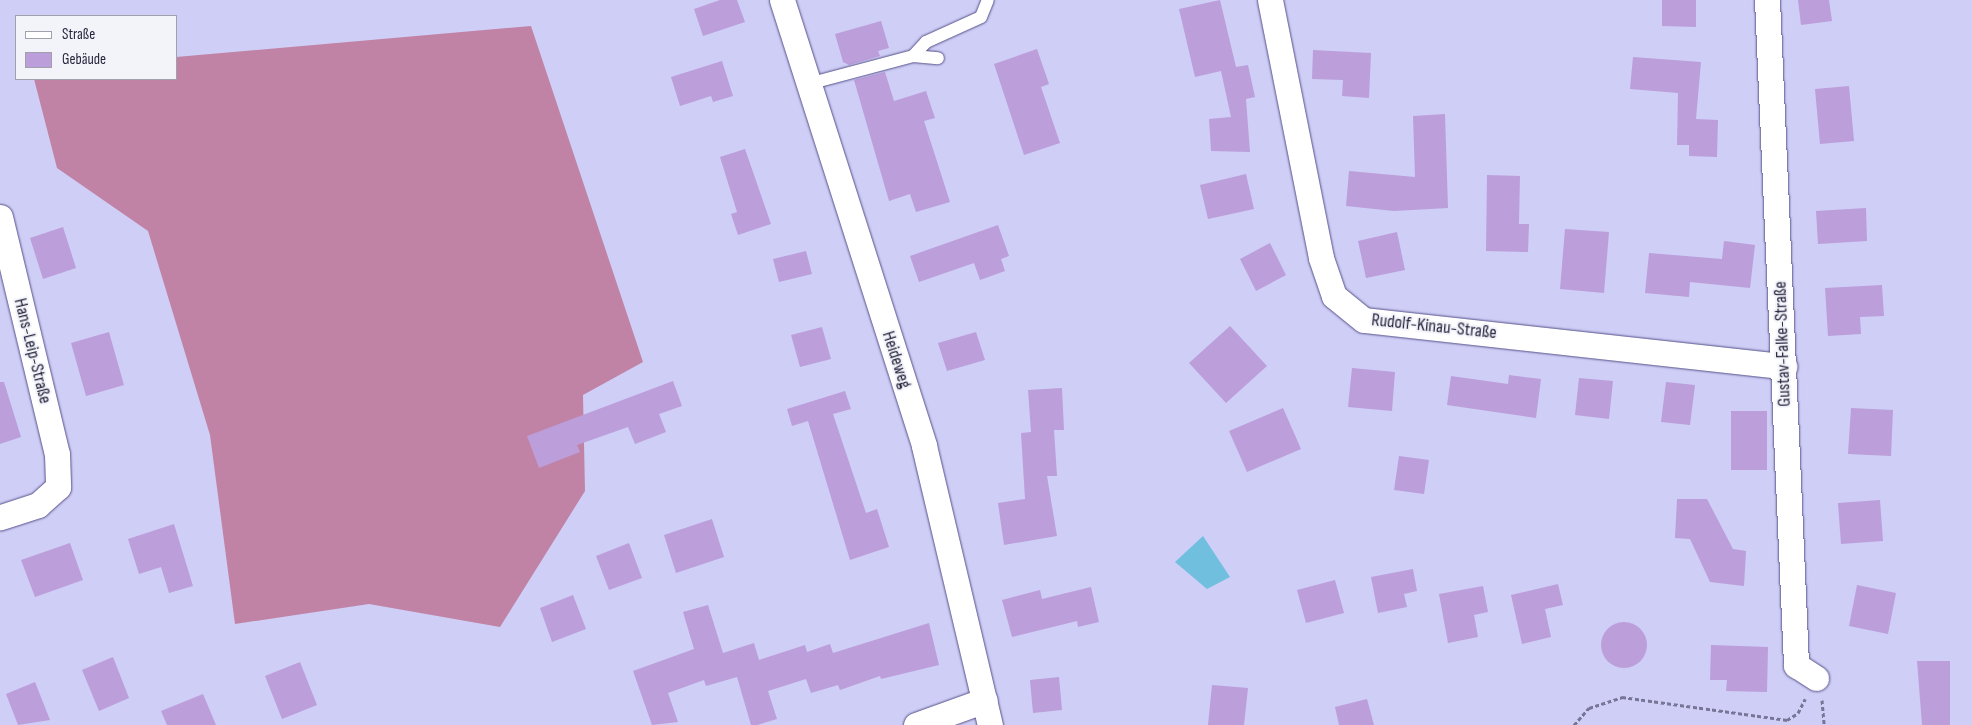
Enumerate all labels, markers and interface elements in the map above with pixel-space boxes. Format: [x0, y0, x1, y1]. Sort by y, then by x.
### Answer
legend [15, 15, 178, 80]
text: Straße [62, 25, 95, 44]
text: Gebäude [62, 50, 106, 69]
street label: Gustav-Falke-Straße [1770, 281, 1796, 407]
street label: Hans-Leip-Straße [9, 296, 55, 406]
street label: Rudolf-Kinau-Straße [1370, 310, 1498, 344]
street label: Heideweg [877, 329, 915, 391]

